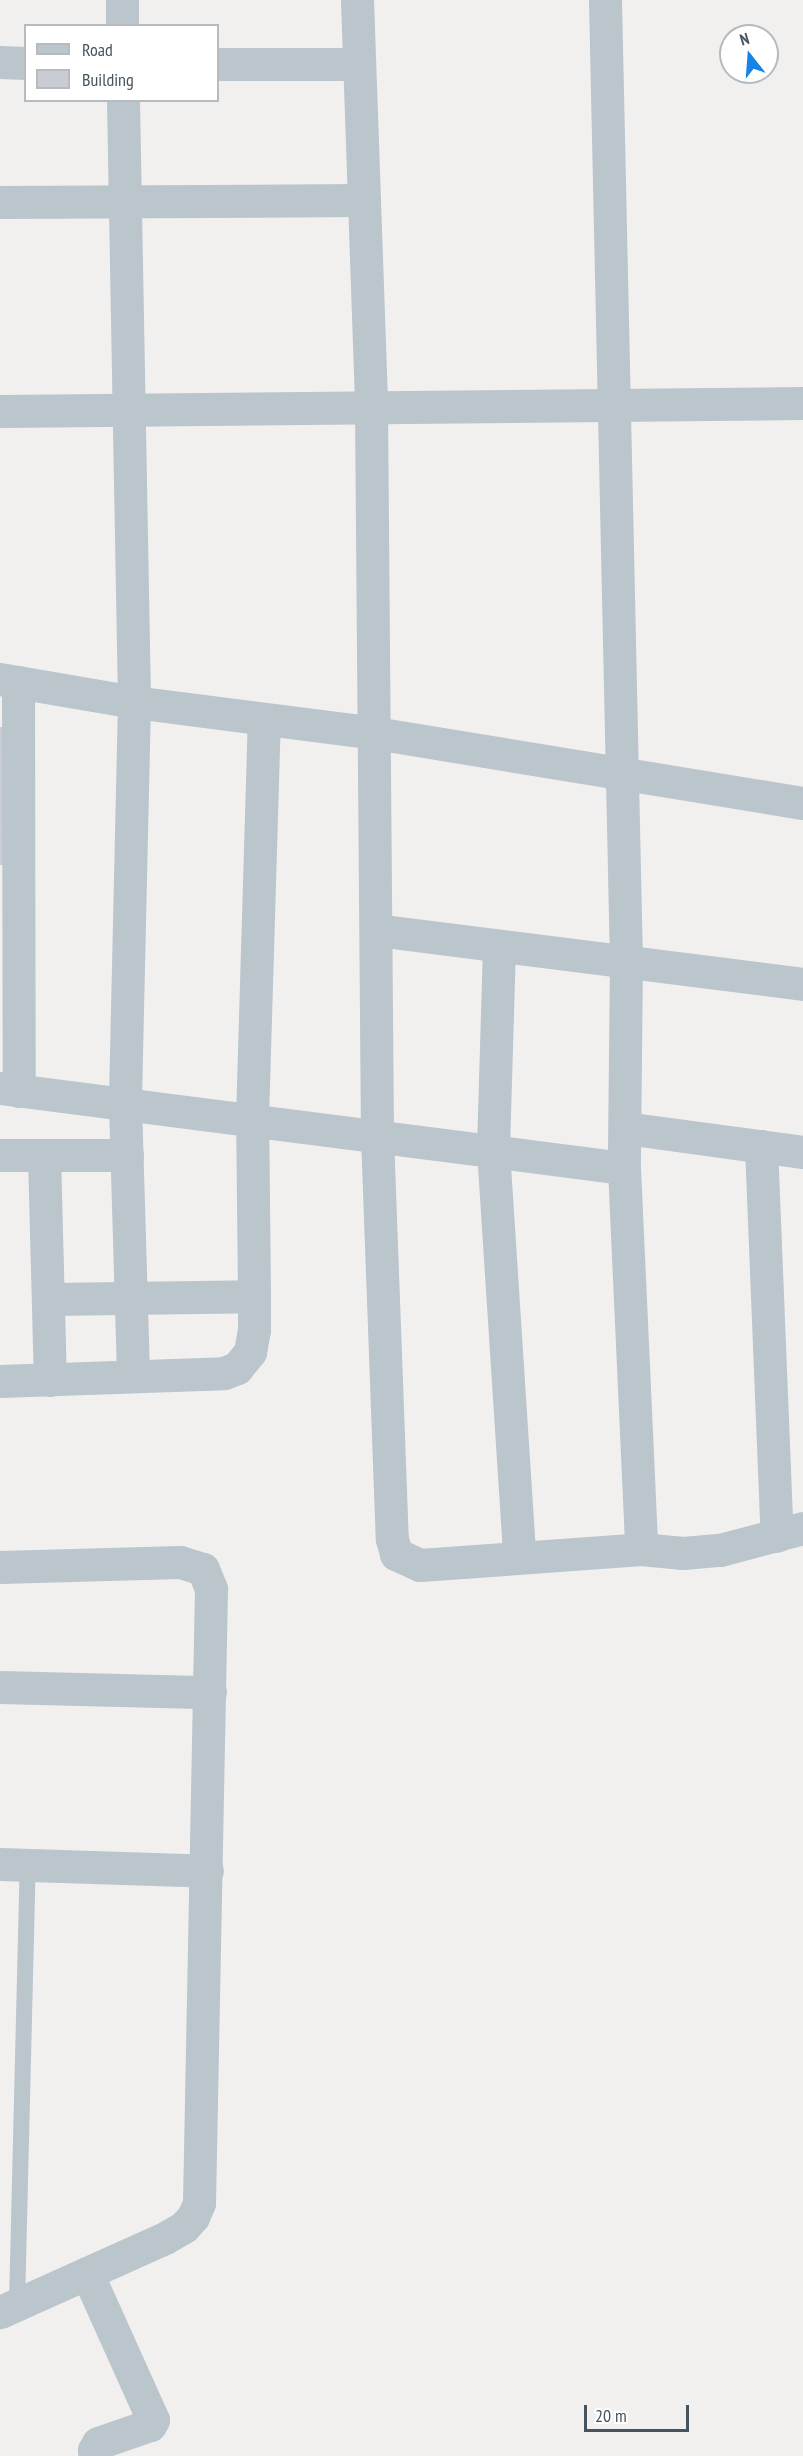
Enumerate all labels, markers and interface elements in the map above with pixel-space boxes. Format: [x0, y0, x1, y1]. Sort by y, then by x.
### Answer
legend [24, 24, 219, 102]
north arrow [719, 24, 779, 84]
text: N [737, 28, 751, 50]
text: Road [82, 38, 113, 61]
text: Building [82, 68, 134, 91]
scale bar [587, 2393, 692, 2431]
text: 20 m [595, 2404, 627, 2427]

